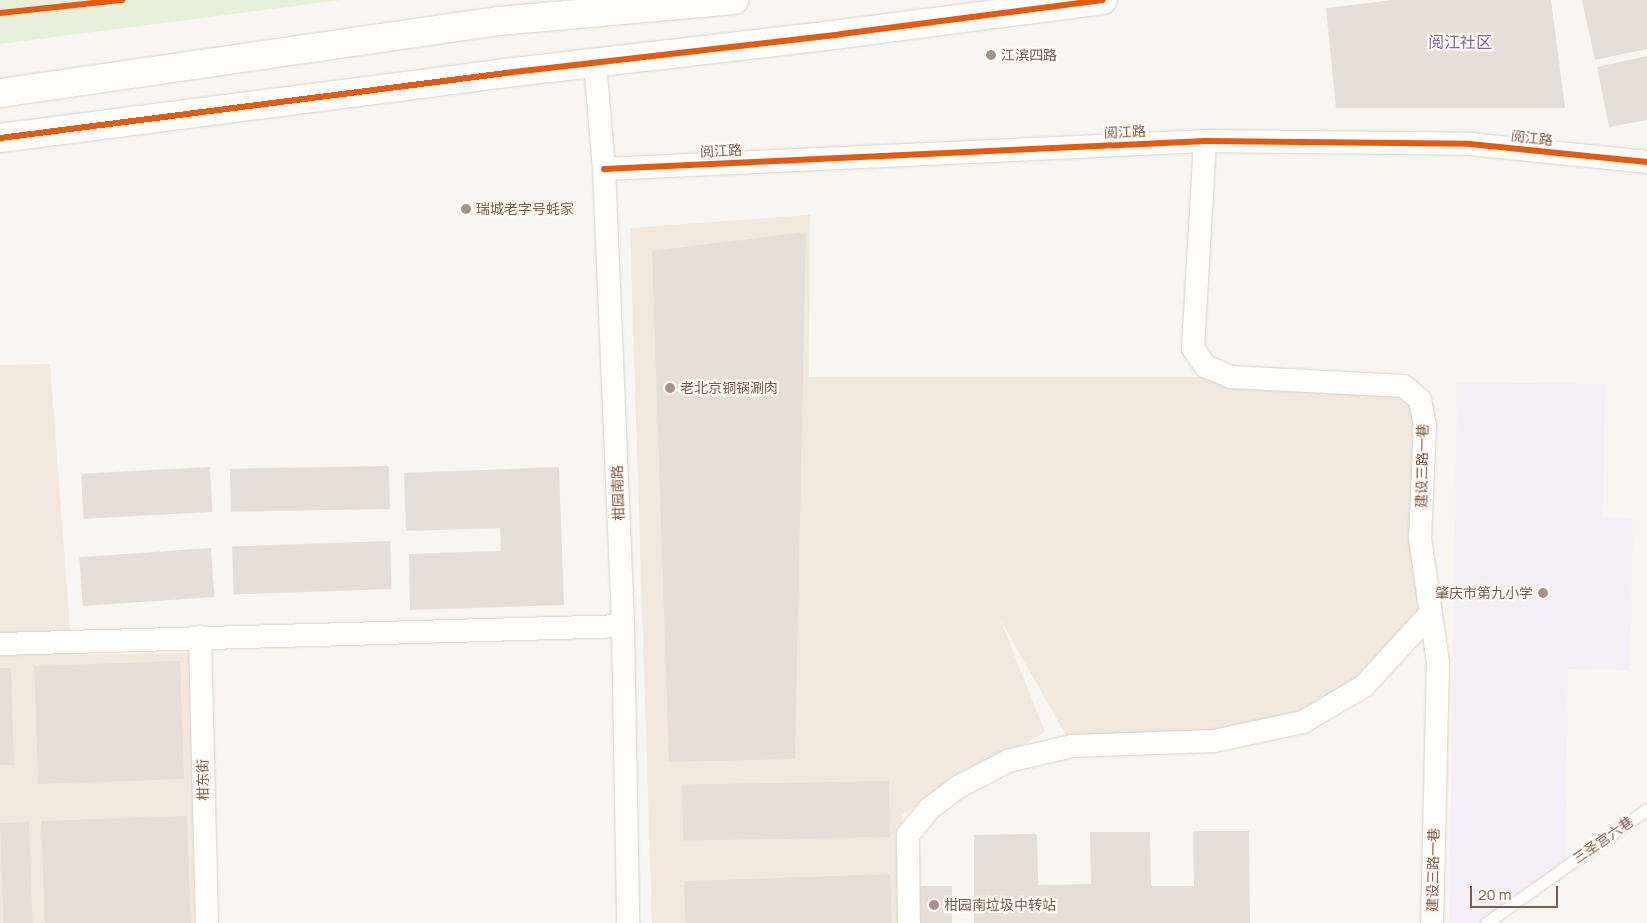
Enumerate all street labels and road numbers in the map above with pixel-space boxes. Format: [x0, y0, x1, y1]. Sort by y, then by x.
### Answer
street label: 阅江路 [1104, 123, 1146, 141]
street label: 阅江路 [1510, 127, 1554, 149]
street label: 阅江路 [700, 142, 742, 160]
street label: 建设三路一巷 [1413, 424, 1431, 508]
street label: 柑园南路 [609, 465, 627, 521]
street label: 柑东街 [194, 759, 212, 801]
street label: 三圣宫六巷 [1570, 813, 1636, 867]
street label: 建设三路一巷 [1424, 828, 1442, 912]

